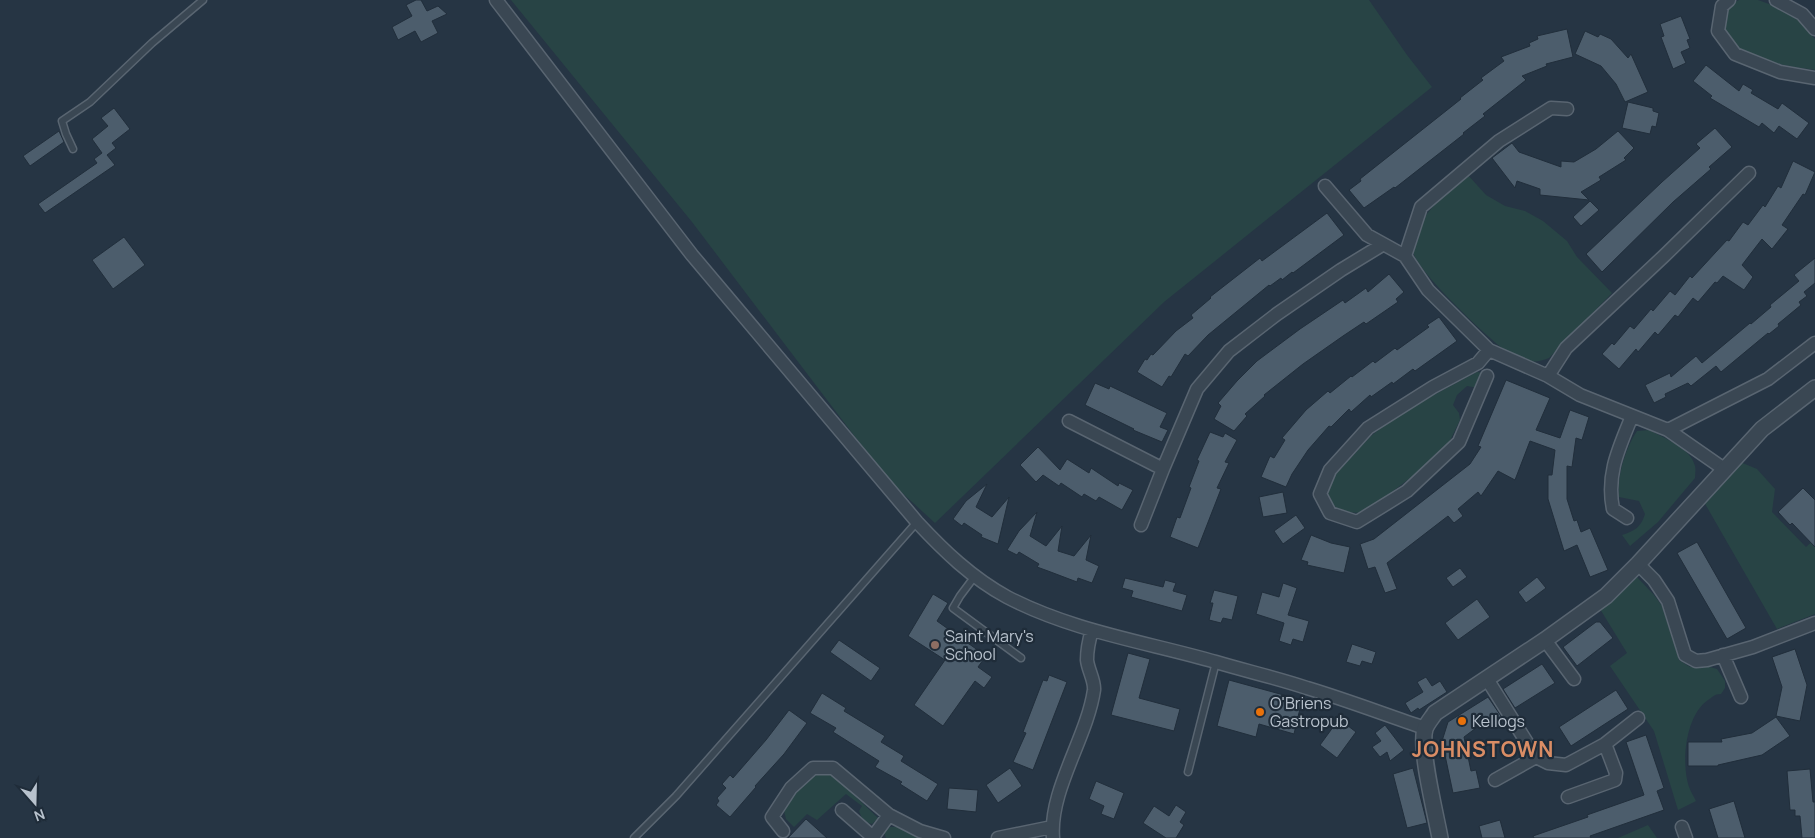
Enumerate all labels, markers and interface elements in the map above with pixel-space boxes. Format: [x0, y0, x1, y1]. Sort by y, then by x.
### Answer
place label: Saint Mary's School [945, 625, 1034, 665]
marker: Saint Mary's School [929, 639, 941, 651]
place label: O'Briens Gastropub [1270, 692, 1349, 732]
marker: O'Briens Gastropub [1254, 706, 1266, 718]
place label: Kellogs [1472, 710, 1525, 732]
marker: Kellogs [1456, 715, 1468, 727]
district label: JOHNSTOWN [1412, 735, 1554, 763]
north arrow [10, 778, 60, 828]
text: N [32, 805, 48, 826]

